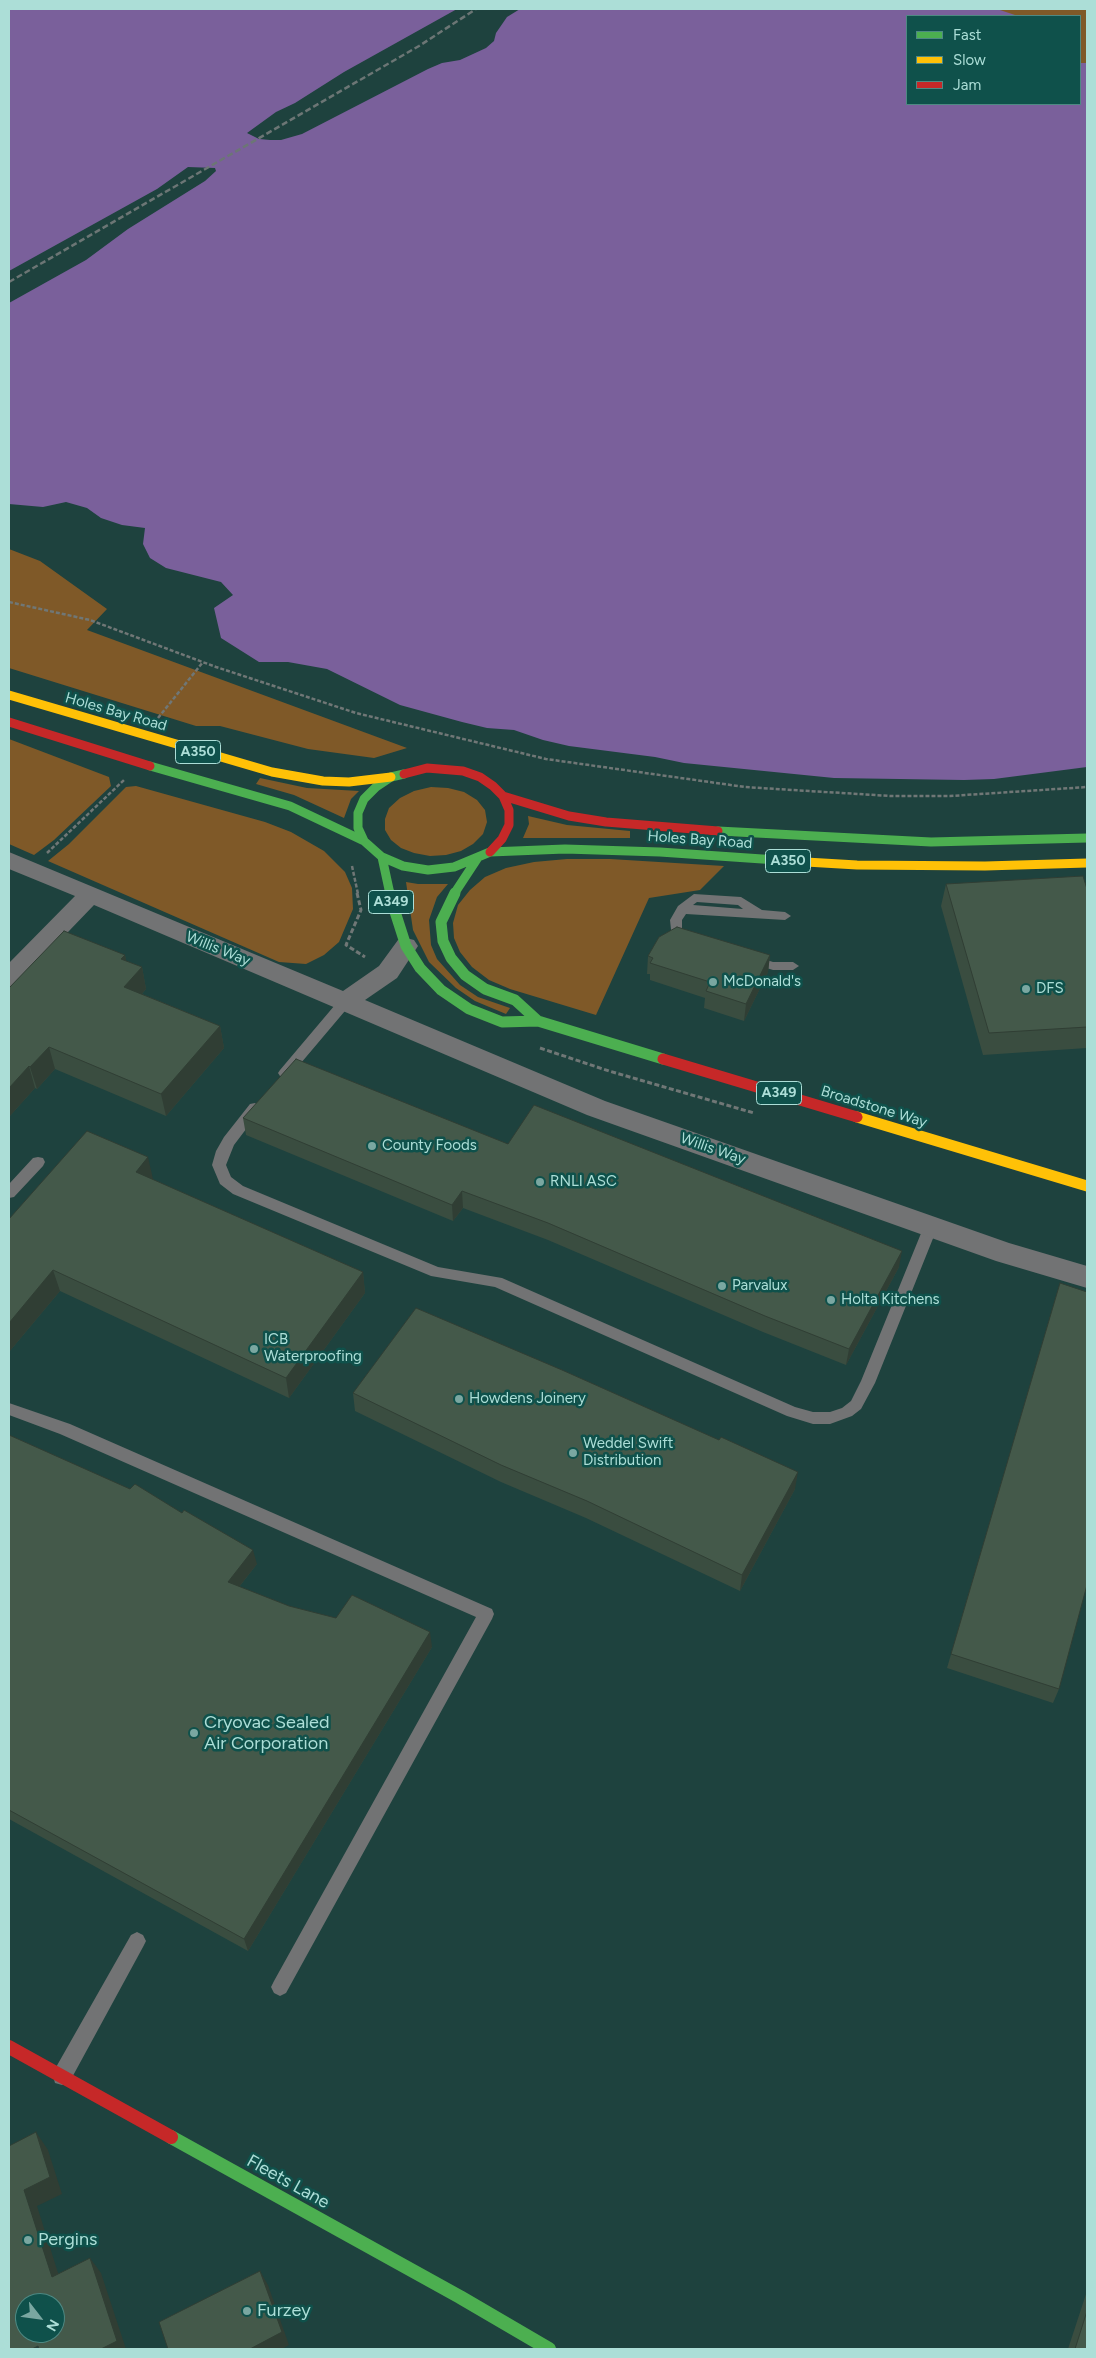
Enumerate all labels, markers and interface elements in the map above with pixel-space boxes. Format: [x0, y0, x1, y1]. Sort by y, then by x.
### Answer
legend [906, 15, 1081, 105]
text: Fast [953, 26, 981, 44]
text: Slow [953, 51, 986, 69]
text: Jam [953, 76, 981, 94]
street label: Holes Bay Road [63, 689, 169, 735]
road number: A350 [176, 740, 220, 764]
street label: Holes Bay Road [647, 827, 753, 853]
road number: A350 [766, 849, 810, 872]
road number: A349 [368, 890, 414, 914]
street label: Willis Way [183, 928, 253, 970]
place label: McDonald's [723, 973, 801, 991]
marker: McDonald's [707, 976, 719, 988]
place label: DFS [1036, 980, 1064, 998]
marker: DFS [1020, 983, 1032, 995]
road number: A349 [756, 1082, 802, 1104]
street label: Broadstone Way [819, 1082, 929, 1132]
street label: Willis Way [678, 1129, 748, 1169]
place label: County Foods [382, 1137, 477, 1155]
marker: County Foods [366, 1140, 378, 1152]
place label: RNLI ASC [550, 1173, 617, 1191]
marker: RNLI ASC [534, 1176, 546, 1188]
place label: Parvalux [732, 1277, 787, 1295]
marker: Parvalux [716, 1280, 728, 1292]
place label: Holta Kitchens [841, 1291, 940, 1309]
marker: Holta Kitchens [825, 1294, 837, 1306]
place label: ICB Waterproofing [264, 1331, 362, 1366]
marker: ICB Waterproofing [248, 1343, 260, 1355]
place label: Howdens Joinery [469, 1390, 586, 1408]
marker: Howdens Joinery [453, 1393, 465, 1405]
place label: Weddel Swift Distribution [583, 1435, 673, 1470]
marker: Weddel Swift Distribution [567, 1447, 579, 1459]
place label: Cryovac Sealed Air Corporation [204, 1712, 329, 1755]
marker: Cryovac Sealed Air Corporation [188, 1727, 200, 1739]
street label: Fleets Lane [243, 2150, 333, 2214]
place label: Pergins [38, 2229, 97, 2251]
marker: Pergins [22, 2234, 34, 2246]
north arrow [15, 2293, 65, 2343]
place label: Furzey [257, 2300, 311, 2322]
marker: Furzey [241, 2305, 253, 2317]
text: N [42, 2316, 63, 2334]

